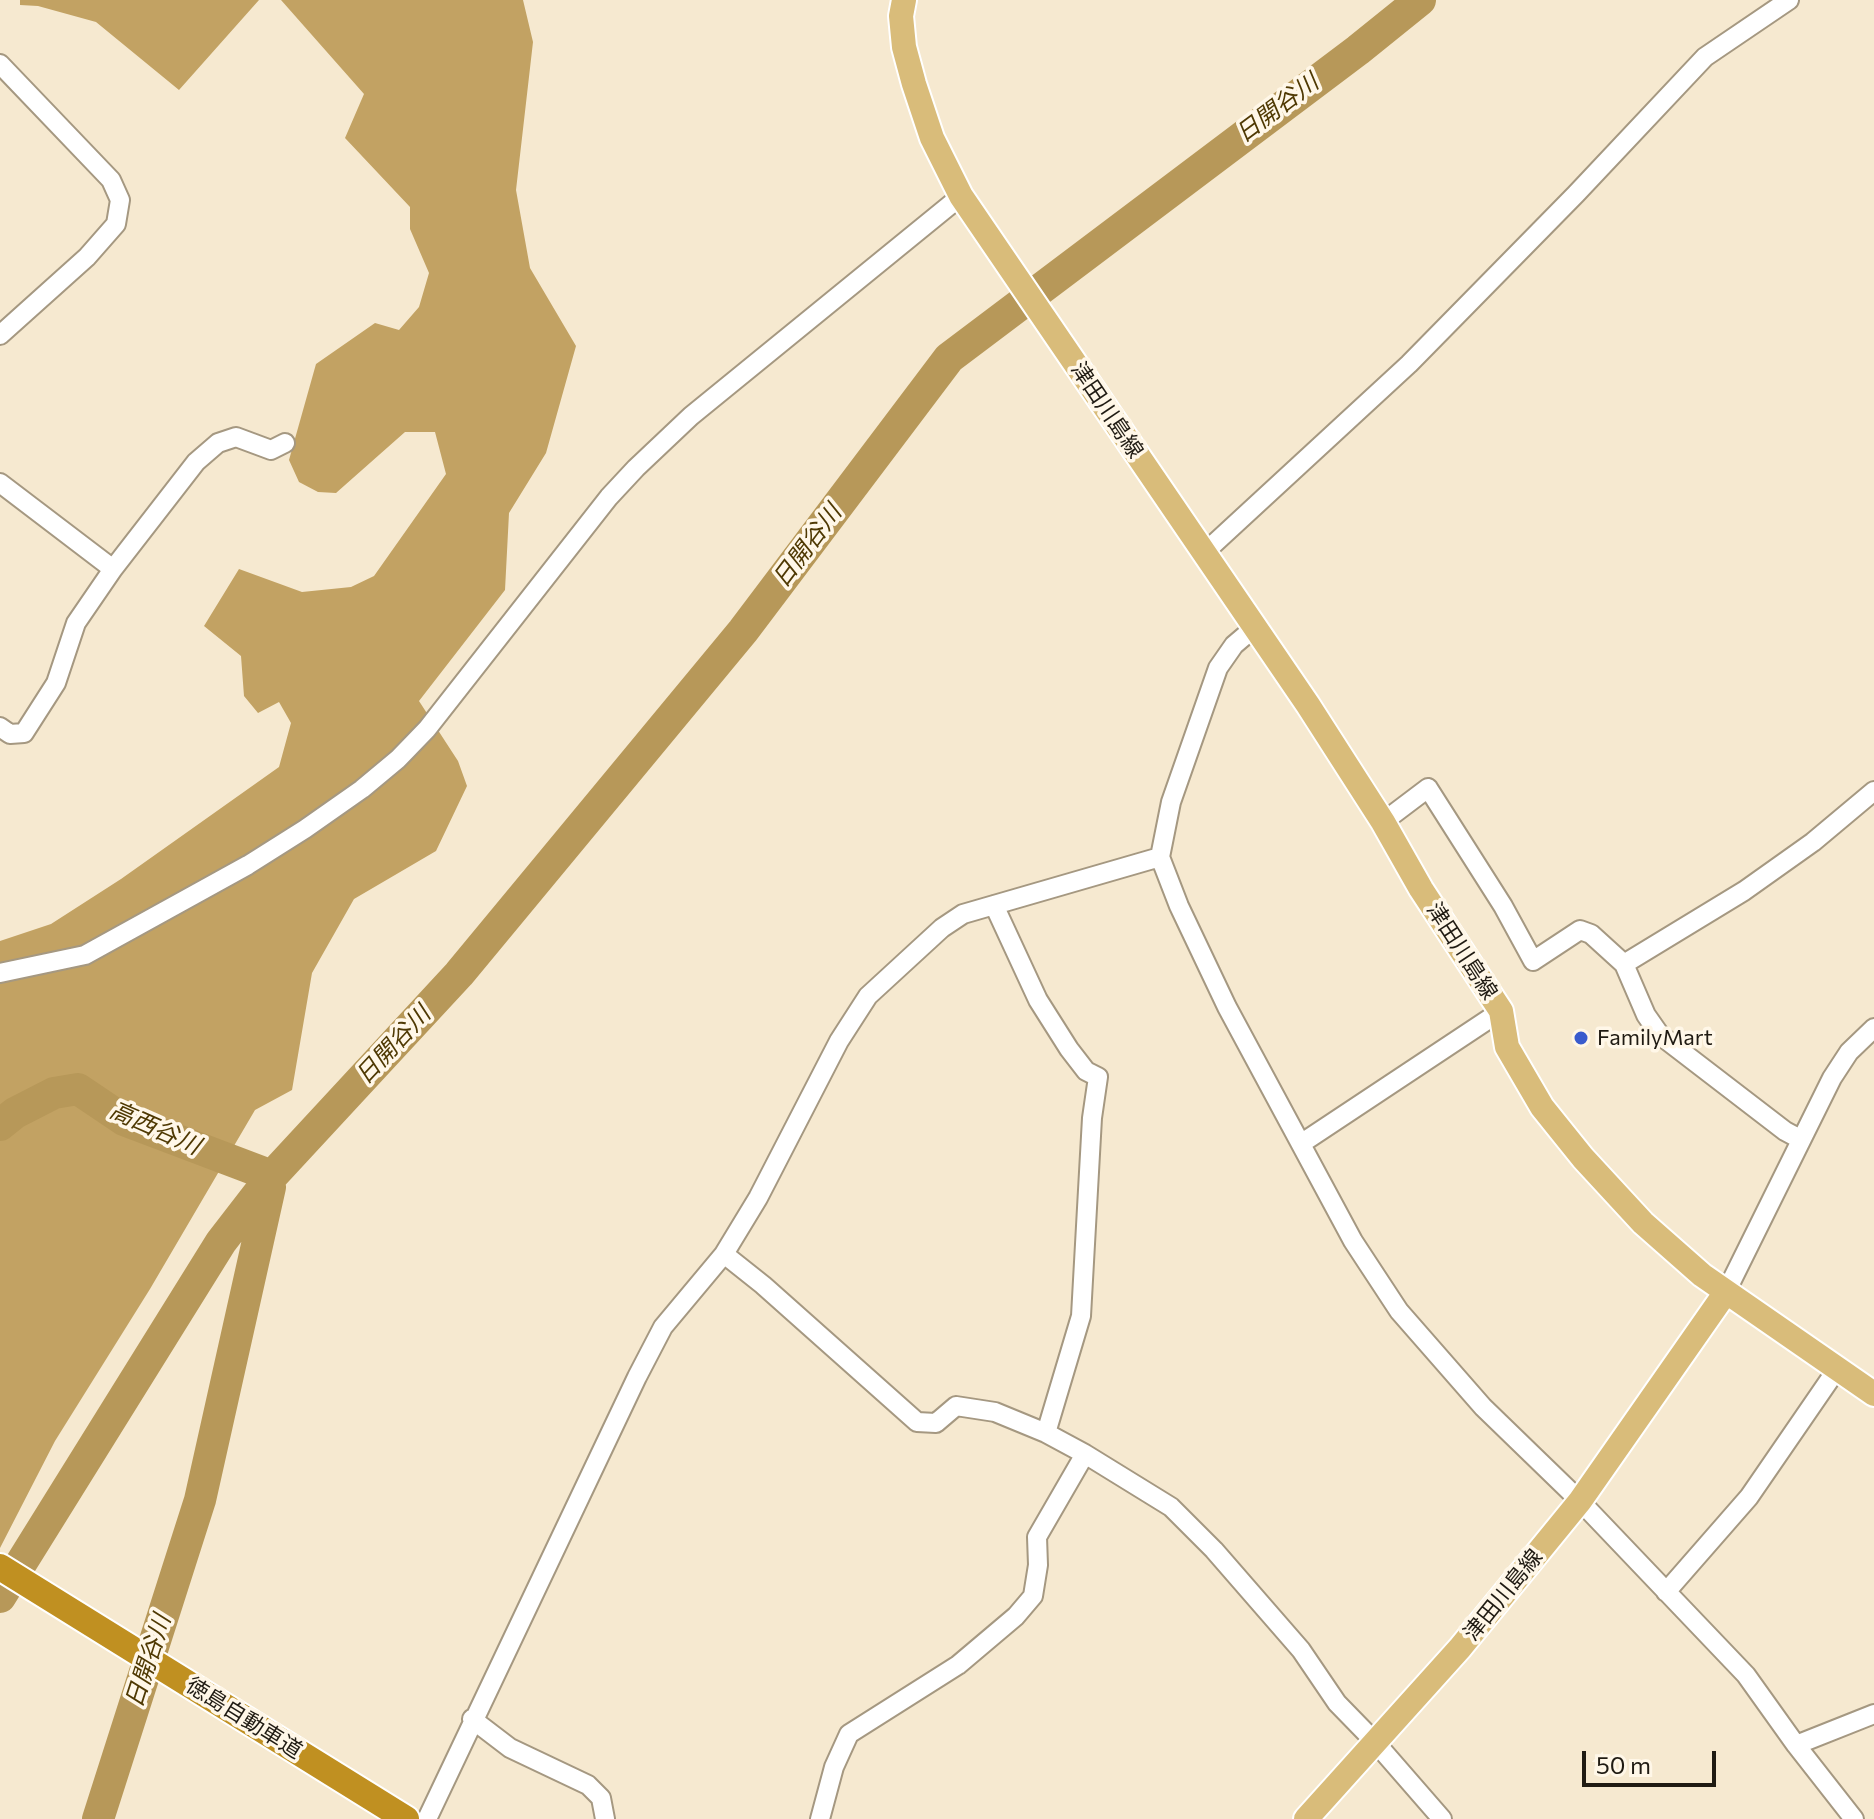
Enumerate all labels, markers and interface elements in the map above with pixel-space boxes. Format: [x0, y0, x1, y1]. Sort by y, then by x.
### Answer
water label: 日開谷川 [1230, 68, 1324, 148]
street label: 津田川島線 [1065, 357, 1149, 463]
water label: 日開谷川 [767, 499, 847, 593]
street label: 津田川島線 [1421, 898, 1503, 1004]
water label: 日開谷川 [350, 1000, 436, 1090]
place label: FamilyMart [1597, 1025, 1713, 1051]
marker: FamilyMart [1572, 1029, 1590, 1047]
water label: 高西谷川 [105, 1095, 205, 1161]
street label: 津田川島線 [1458, 1544, 1548, 1646]
water label: 日開谷川 [119, 1611, 177, 1711]
street label: 徳島自動車道 [181, 1672, 307, 1764]
scale bar [1586, 1735, 1720, 1785]
text: 50 m [1596, 1750, 1651, 1779]

